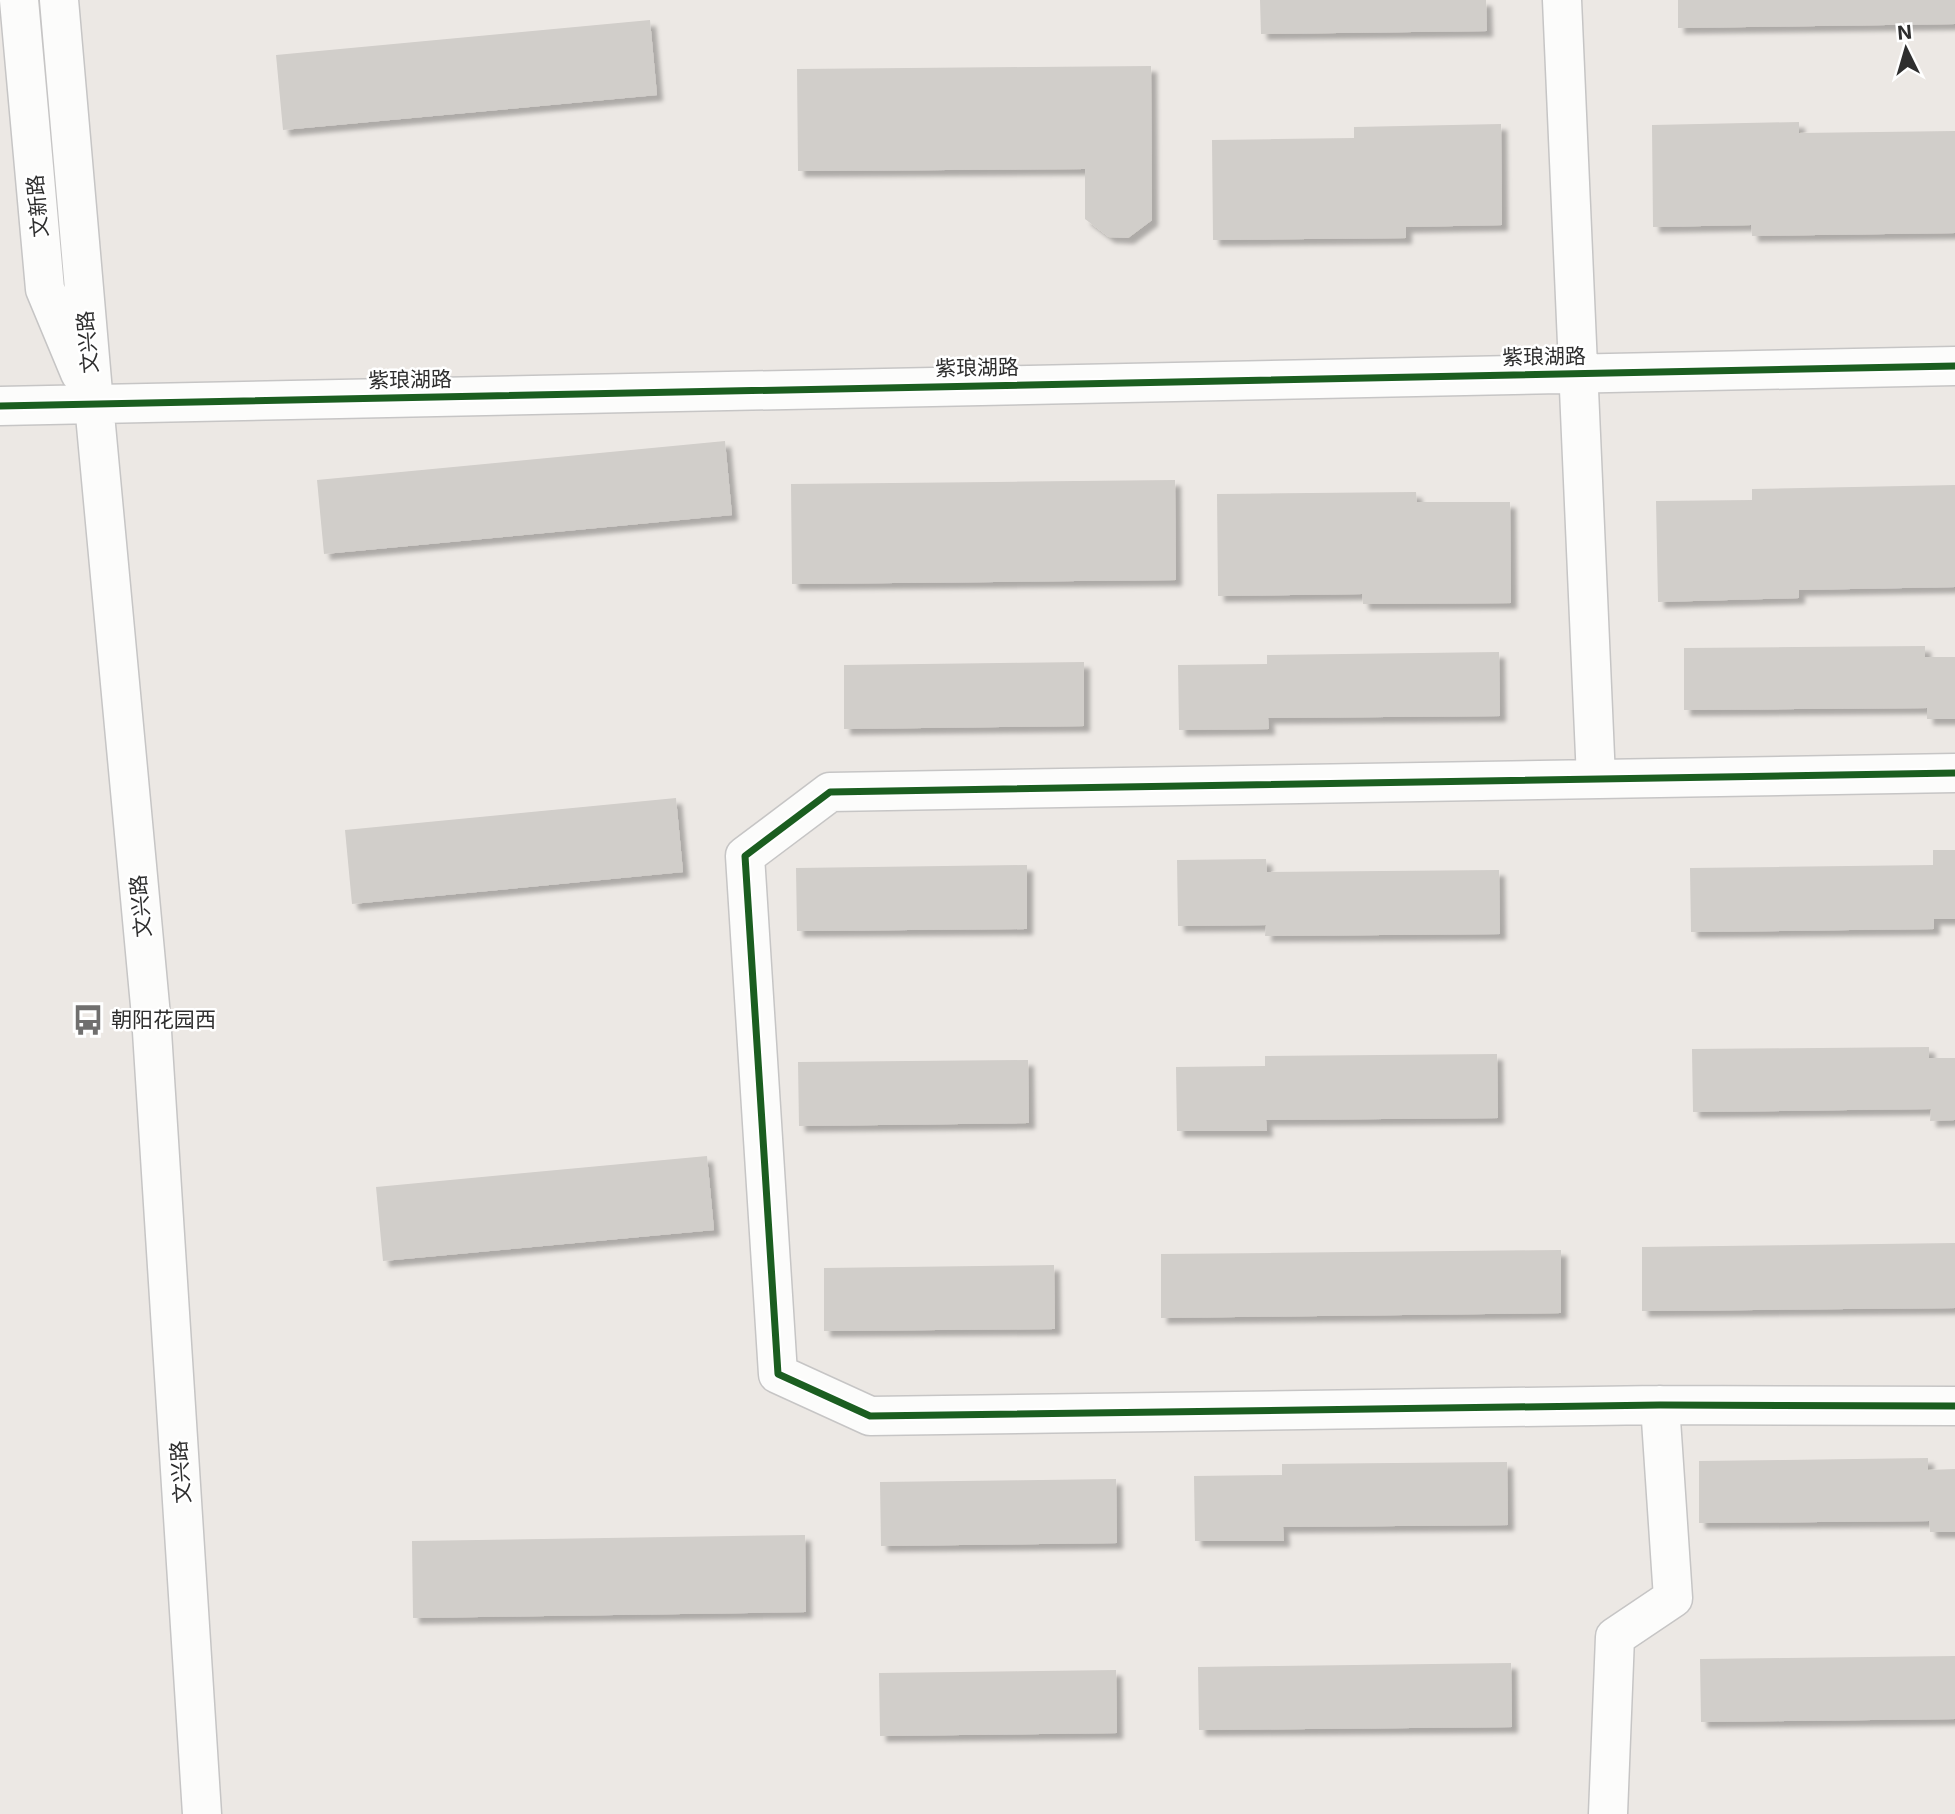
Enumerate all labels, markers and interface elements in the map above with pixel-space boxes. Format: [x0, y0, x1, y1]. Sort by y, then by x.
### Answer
north arrow [1871, 14, 1941, 84]
text: N [1896, 20, 1913, 45]
street label: 文新路 [22, 174, 53, 239]
street label: 文兴路 [72, 310, 103, 375]
street label: 紫琅湖路 [1502, 343, 1586, 370]
street label: 紫琅湖路 [935, 354, 1019, 381]
street label: 紫琅湖路 [368, 366, 452, 393]
street label: 文兴路 [125, 874, 156, 939]
bus stop icon: 朝阳花园西 [71, 1003, 105, 1037]
place label: 朝阳花园西 [111, 1007, 216, 1032]
street label: 文兴路 [166, 1440, 195, 1504]

